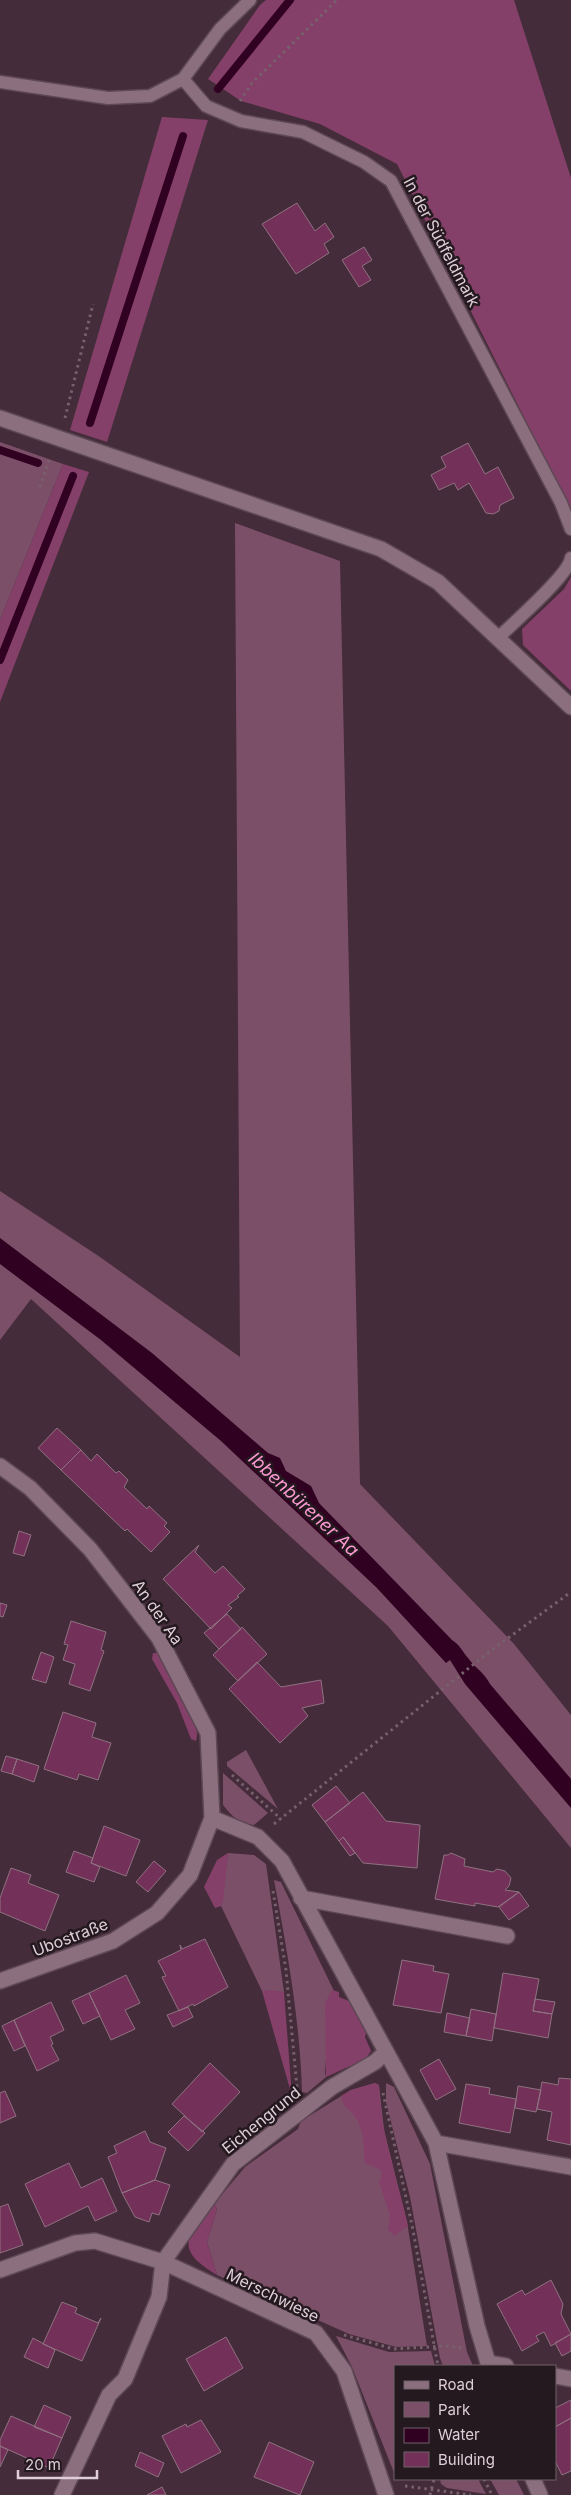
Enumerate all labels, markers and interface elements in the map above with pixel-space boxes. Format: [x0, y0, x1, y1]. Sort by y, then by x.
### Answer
street label: In der Südfeldmark [399, 174, 485, 310]
water label: Ibbenbürener Aa [245, 1448, 363, 1560]
street label: An der Aa [128, 1576, 188, 1648]
street label: Ubostraße [29, 1913, 111, 1961]
street label: Eichengrund [218, 2082, 304, 2158]
street label: Merschwiese [223, 2264, 323, 2326]
legend [394, 2365, 556, 2480]
text: Road [438, 2375, 474, 2394]
text: Park [438, 2400, 471, 2419]
text: Water [438, 2425, 480, 2444]
scale bar [18, 2448, 96, 2480]
text: Building [438, 2450, 495, 2469]
text: 20 m [25, 2455, 61, 2474]

